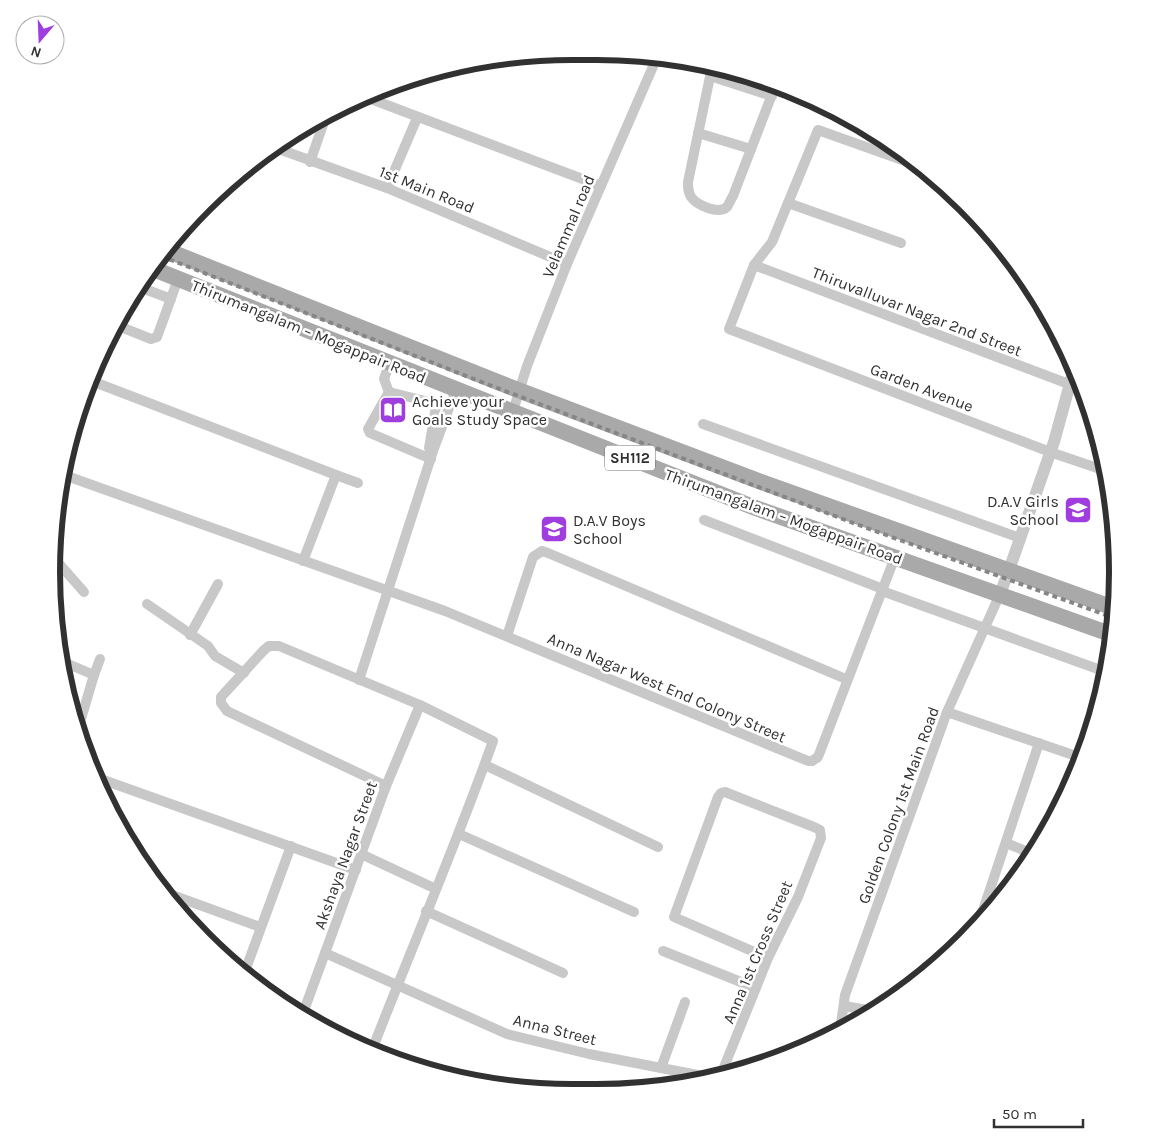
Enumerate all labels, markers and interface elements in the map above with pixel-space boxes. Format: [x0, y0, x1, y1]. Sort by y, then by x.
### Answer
north arrow [15, 15, 65, 65]
text: N [28, 42, 43, 61]
street label: 1st Main Road [376, 162, 477, 217]
street label: Velammal road [538, 172, 599, 280]
street label: Thiruvalluvar Nagar 2nd Street [809, 263, 1024, 360]
street label: Thirumangalam – Mogappair Road [189, 276, 429, 387]
street label: Garden Avenue [868, 359, 976, 416]
place label: Achieve your Goals Study Space [412, 392, 547, 429]
library icon: Achieve your Goals Study Space [378, 395, 408, 425]
road number: SH112 [605, 446, 655, 470]
street label: Thirumangalam – Mogappair Road [662, 465, 905, 568]
place label: D.A.V Girls School [987, 492, 1059, 529]
school or university icon: D.A.V Girls School [1063, 495, 1093, 525]
place label: D.A.V Boys School [573, 511, 646, 548]
school or university icon: D.A.V Boys School [539, 514, 569, 544]
street label: Anna Nagar West End Colony Street [545, 628, 789, 746]
street label: Golden Colony 1st Main Road [854, 704, 943, 906]
street label: Akshaya Nagar Street [310, 779, 381, 932]
street label: Anna 1st Cross Street [719, 878, 796, 1027]
street label: Anna Street [511, 1010, 598, 1049]
scale bar [994, 1096, 1083, 1128]
text: 50 m [1002, 1105, 1037, 1123]

